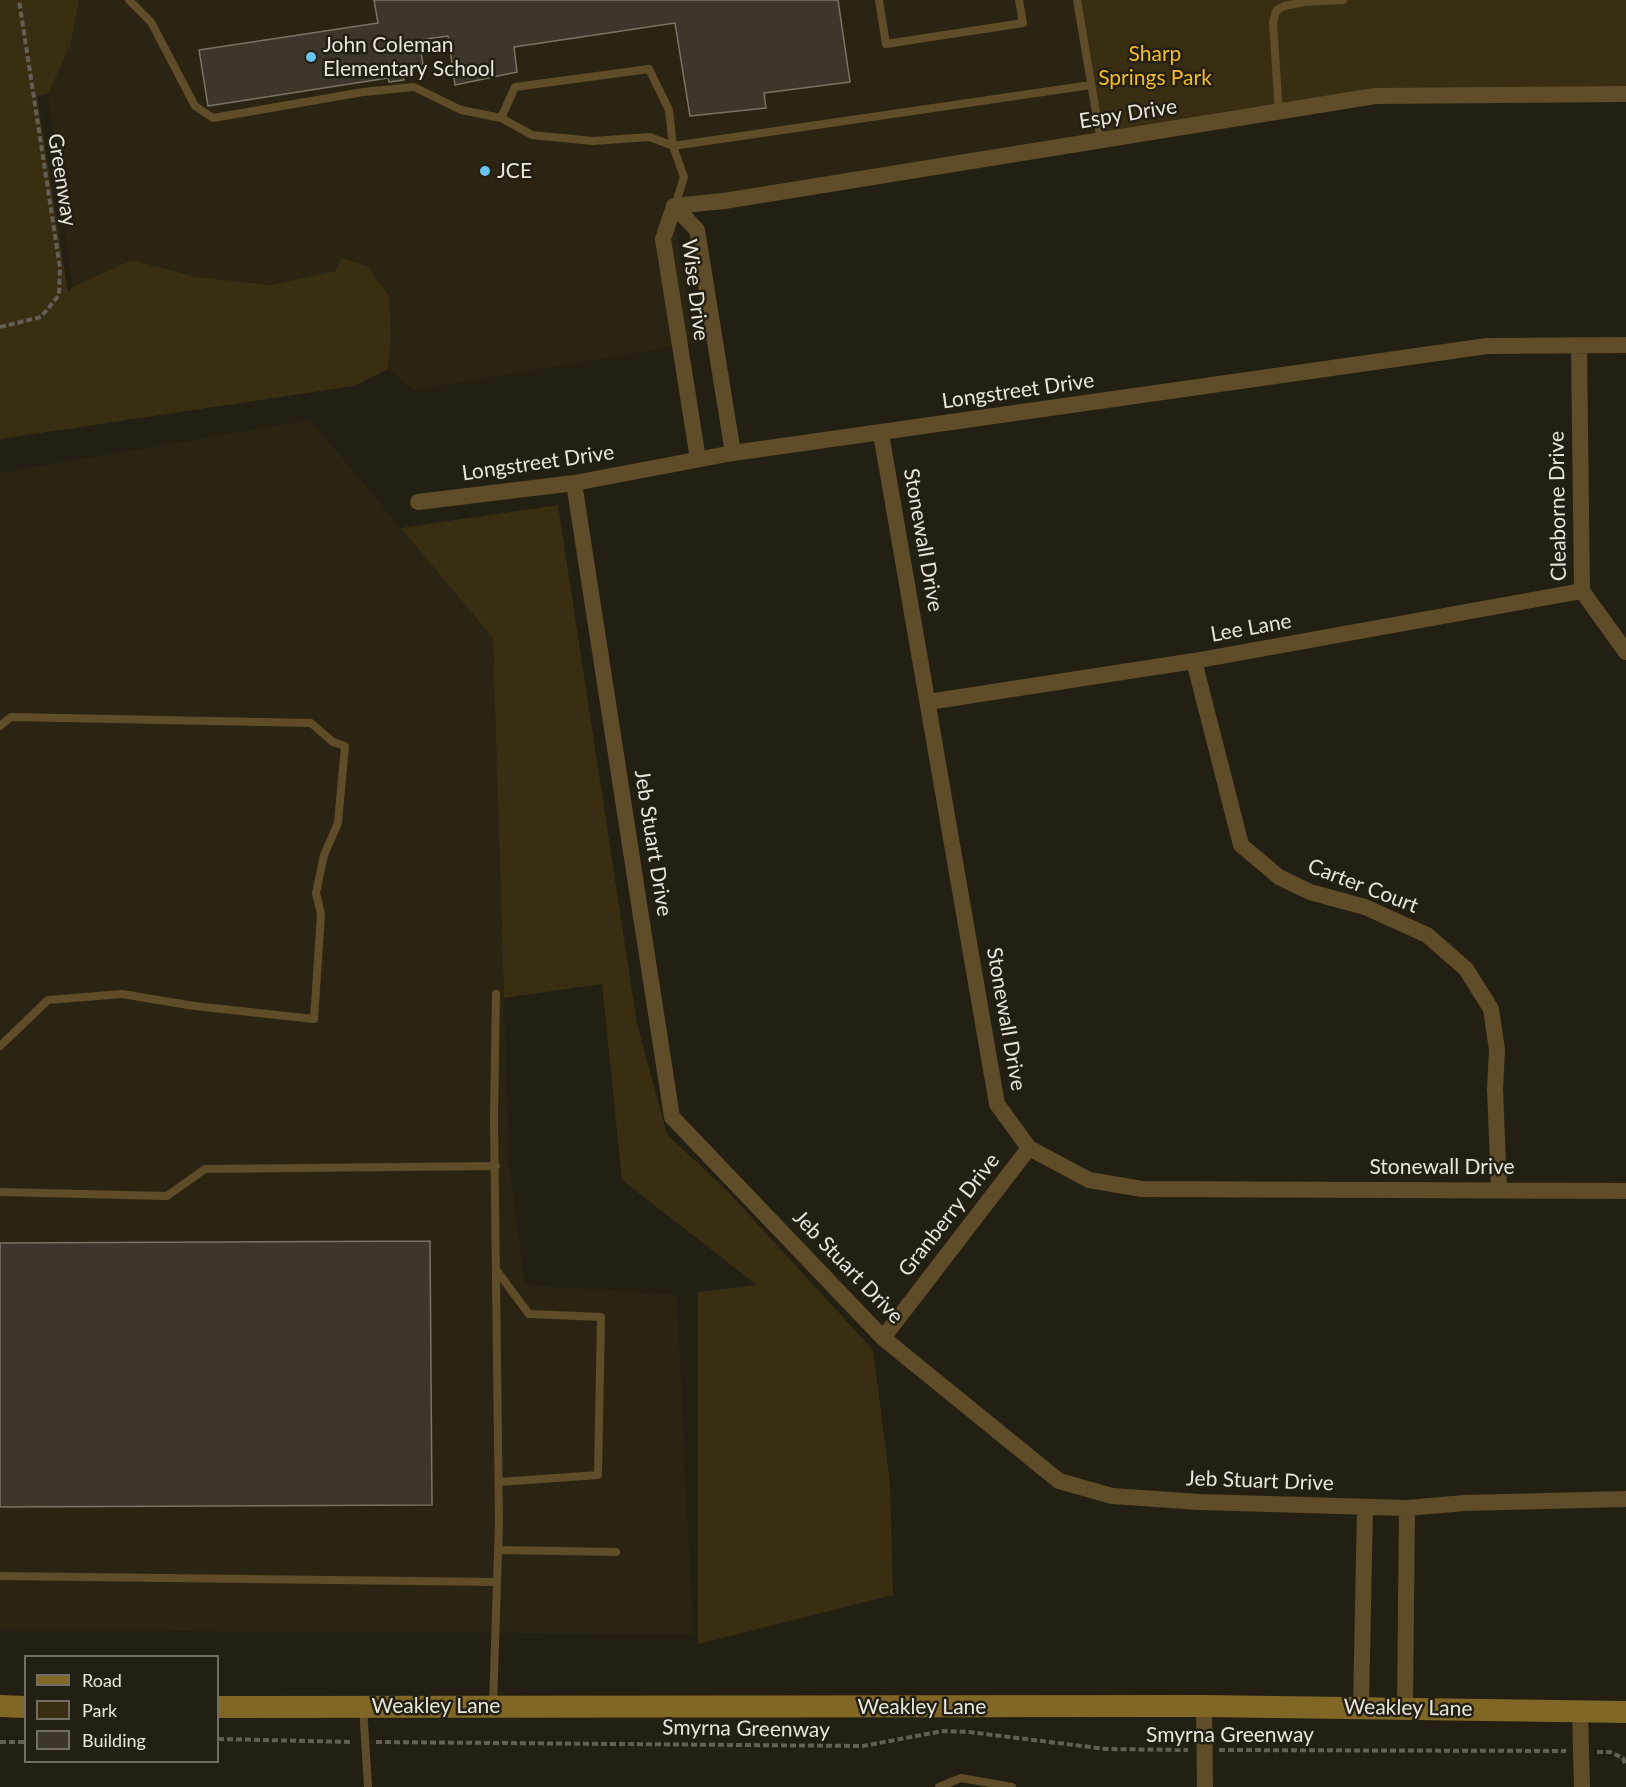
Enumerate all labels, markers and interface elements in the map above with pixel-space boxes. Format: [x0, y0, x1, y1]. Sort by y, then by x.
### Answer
place label: John Coleman Elementary School [323, 32, 495, 82]
park label: Sharp Springs Park [1098, 41, 1212, 91]
marker: John Coleman Elementary School [304, 50, 318, 64]
street label: Espy Drive [1077, 94, 1179, 134]
street label: Greenway [42, 132, 82, 228]
place label: JCE [497, 158, 532, 184]
marker: JCE [478, 164, 492, 178]
street label: Wise Drive [676, 238, 714, 342]
street label: Longstreet Drive [940, 368, 1096, 414]
street label: Cleaborne Drive [1544, 431, 1572, 581]
street label: Longstreet Drive [460, 440, 616, 486]
street label: Stonewall Drive [898, 466, 948, 614]
street label: Lee Lane [1209, 609, 1293, 647]
street label: Jeb Stuart Drive [629, 768, 677, 918]
street label: Carter Court [1304, 853, 1422, 919]
street label: Stonewall Drive [981, 945, 1031, 1093]
street label: Granberry Drive [893, 1148, 1005, 1282]
street label: Stonewall Drive [1369, 1154, 1515, 1180]
street label: Jeb Stuart Drive [788, 1205, 908, 1329]
street label: Jeb Stuart Drive [1186, 1466, 1334, 1496]
legend [24, 1655, 219, 1763]
text: Road [82, 1669, 122, 1691]
street label: Weakley Lane [372, 1693, 500, 1719]
street label: Weakley Lane [858, 1694, 986, 1720]
street label: Weakley Lane [1343, 1694, 1473, 1722]
text: Park [82, 1699, 117, 1721]
street label: Smyrna Greenway [662, 1715, 830, 1743]
street label: Smyrna Greenway [1146, 1722, 1314, 1748]
text: Building [82, 1729, 146, 1751]

